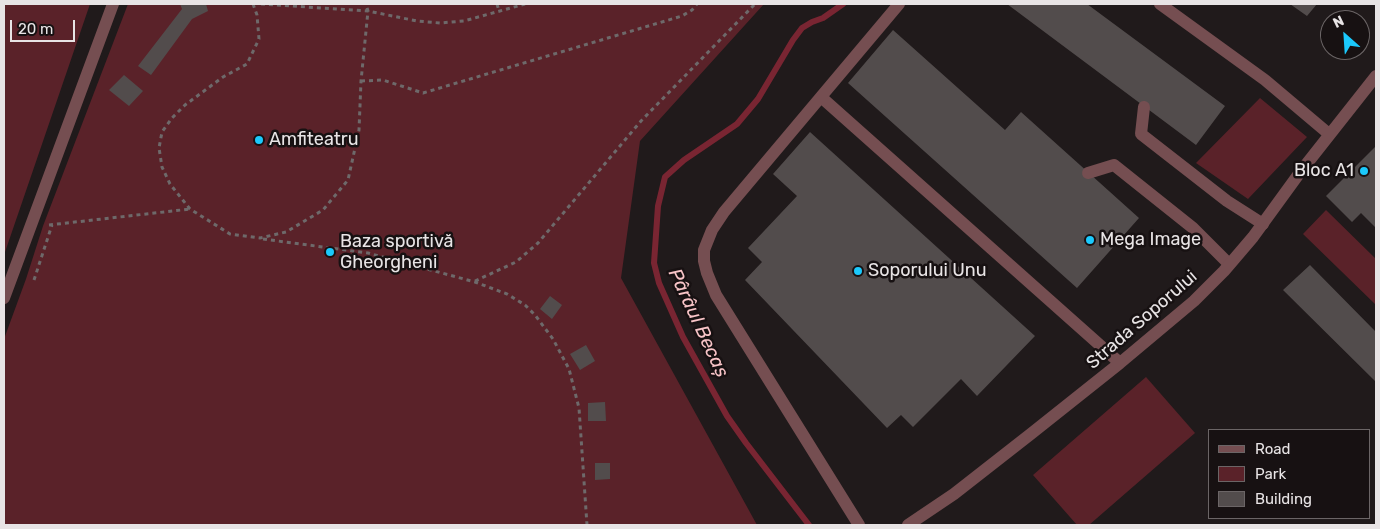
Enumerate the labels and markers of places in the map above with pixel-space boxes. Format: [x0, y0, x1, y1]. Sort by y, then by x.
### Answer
place label: Amfiteatru [269, 129, 358, 151]
marker: Amfiteatru [253, 134, 265, 146]
place label: Bloc A1 [1294, 160, 1354, 182]
marker: Bloc A1 [1358, 165, 1370, 177]
place label: Mega Image [1100, 229, 1201, 251]
place label: Baza sportivă Gheorgheni [340, 231, 453, 274]
marker: Mega Image [1084, 234, 1096, 246]
marker: Baza sportivă Gheorgheni [324, 246, 336, 258]
place label: Soporului Unu [868, 260, 987, 282]
marker: Soporului Unu [852, 265, 864, 277]

